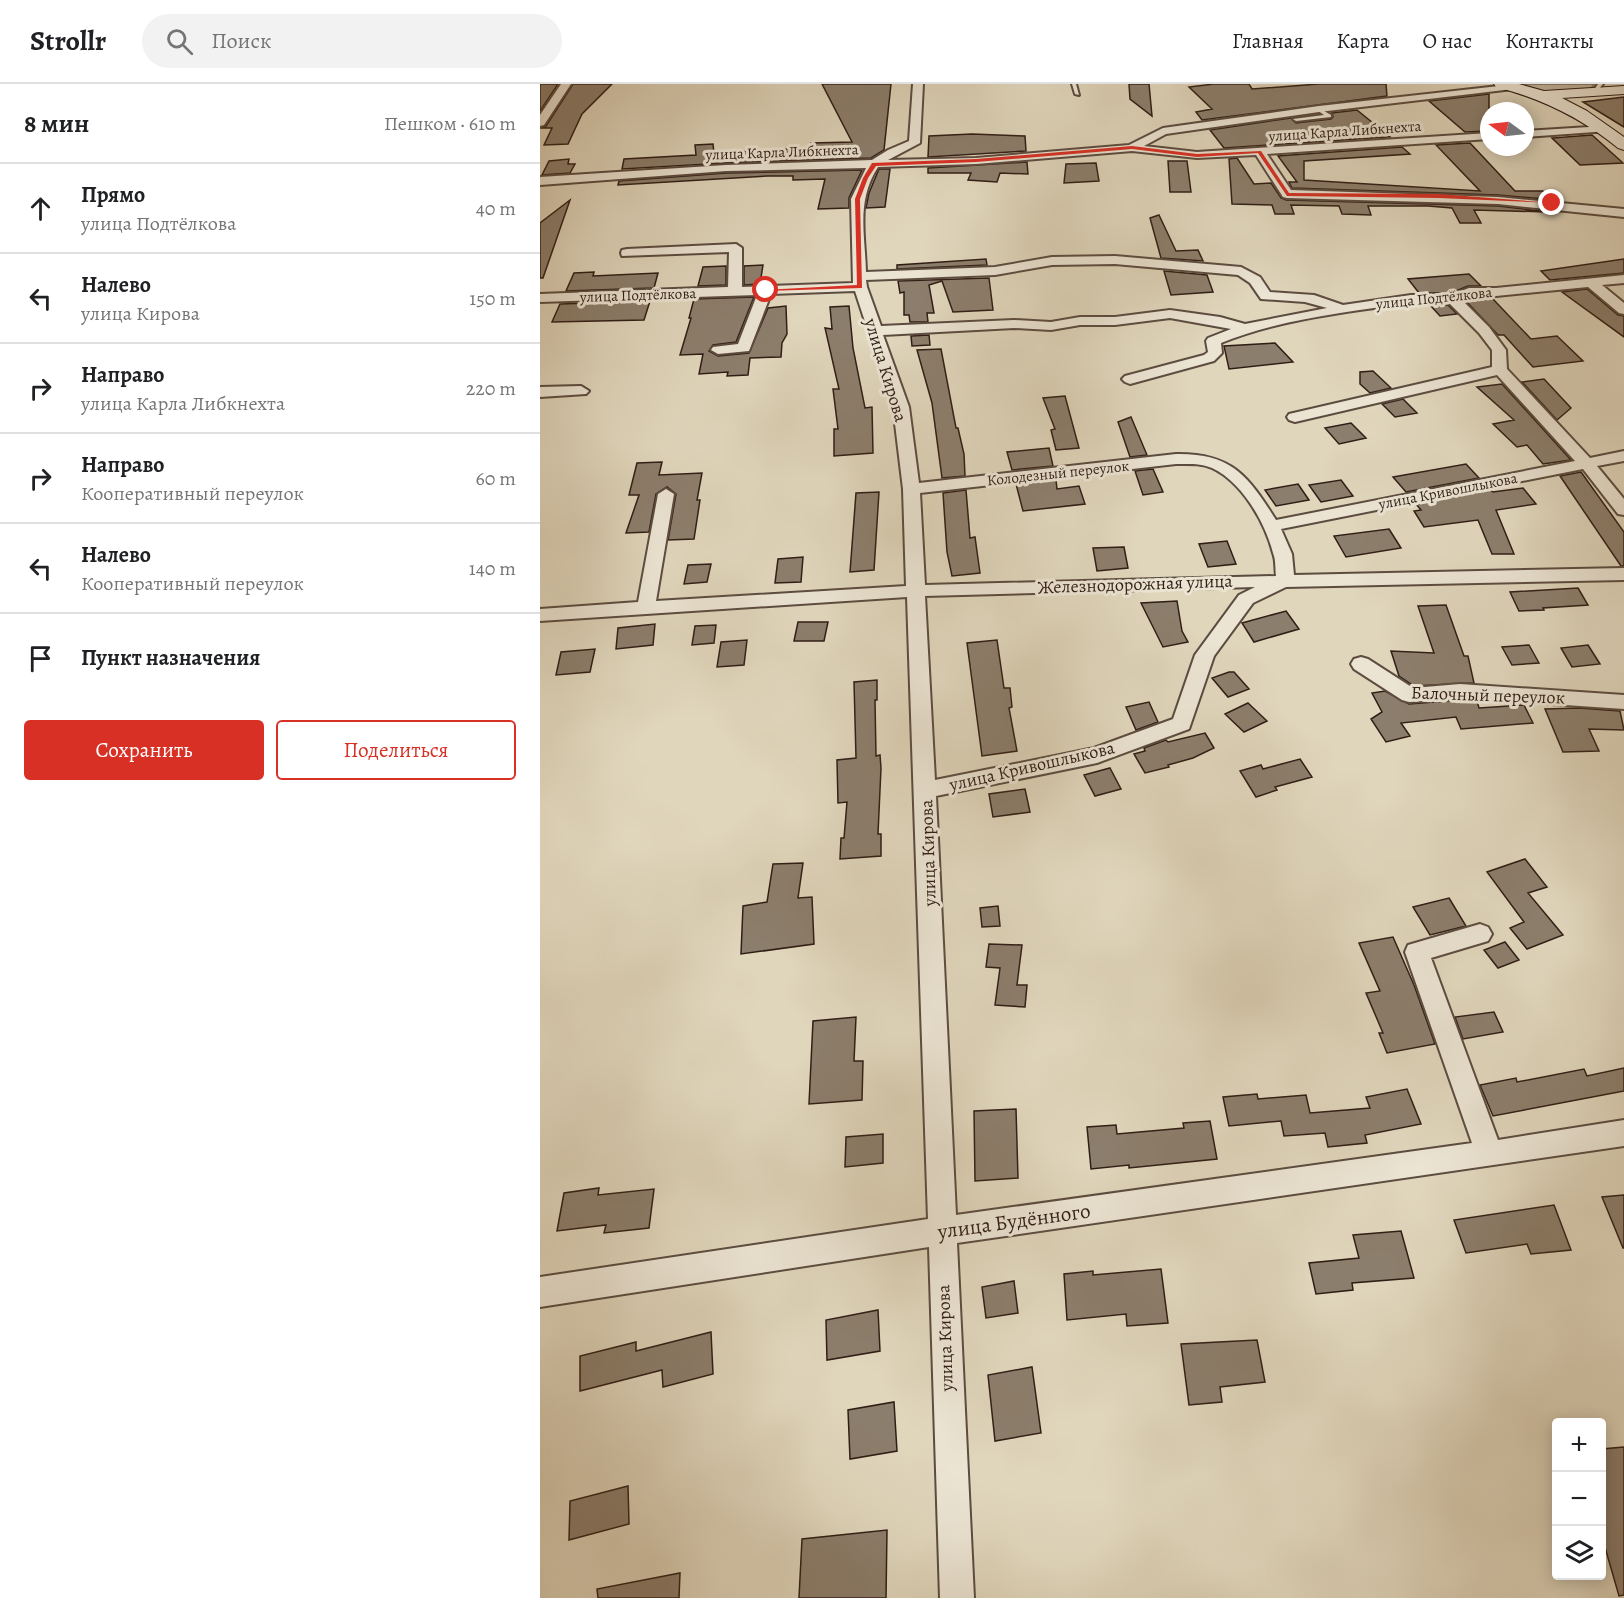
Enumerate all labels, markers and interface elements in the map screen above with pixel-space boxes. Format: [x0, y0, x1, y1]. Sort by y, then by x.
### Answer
search box [142, 14, 562, 68]
text: Strollr [30, 22, 106, 60]
icon: search [163, 25, 196, 58]
text: Поиск [211, 26, 271, 56]
text: Главная [1232, 27, 1304, 55]
text: Карта [1337, 27, 1389, 55]
text: О нас [1422, 27, 1472, 55]
text: Контакты [1505, 27, 1594, 55]
north arrow [1480, 102, 1534, 156]
text: 8 мин [24, 106, 89, 141]
text: Пешком · 610 m [384, 110, 516, 137]
street label: улица Карла Либкнехта [1267, 116, 1422, 146]
street label: улица Карла Либкнехта [704, 139, 859, 165]
text: Прямо [81, 180, 145, 210]
route end [1538, 189, 1564, 215]
icon: ahead [24, 192, 57, 225]
text: 40 m [476, 195, 516, 222]
text: улица Подтёлкова [81, 210, 237, 237]
text: Налево [81, 270, 151, 300]
route start [752, 276, 778, 302]
icon: left [24, 282, 57, 315]
street label: улица Подтёлкова [1374, 282, 1493, 314]
street label: улица Подтёлкова [578, 283, 697, 307]
text: 150 m [469, 285, 516, 312]
text: улица Кирова [81, 300, 200, 327]
street label: улица Кирова [859, 314, 913, 425]
text: Направо [81, 360, 164, 390]
icon: right [24, 372, 57, 405]
text: 220 m [466, 375, 516, 402]
text: улица Карла Либкнехта [81, 390, 285, 417]
text: Направо [81, 450, 164, 480]
street label: Колодезный переулок [986, 456, 1130, 490]
icon: right [24, 462, 57, 495]
text: 60 m [476, 465, 516, 492]
street label: улица Кривошлыкова [1376, 468, 1519, 514]
text: Кооперативный переулок [81, 480, 304, 507]
text: Налево [81, 540, 151, 570]
icon: left [24, 552, 57, 585]
text: 140 m [469, 555, 516, 582]
street label: Железнодорожная улица [1037, 569, 1234, 599]
text: Кооперативный переулок [81, 570, 304, 597]
icon: arrive [24, 642, 57, 675]
text: Пункт назначения [81, 643, 260, 673]
street label: Балочный переулок [1411, 680, 1565, 710]
button: Сохранить [24, 720, 264, 780]
button: Поделиться [276, 720, 516, 780]
street label: улица Кривошлыкова [946, 735, 1118, 797]
street label: улица Кирова [914, 798, 942, 908]
street label: улица Будённого [935, 1196, 1092, 1246]
street label: улица Кирова [931, 1283, 959, 1393]
map controls [1552, 1418, 1606, 1580]
button: + [1552, 1418, 1606, 1472]
button: − [1552, 1472, 1606, 1526]
button: layers [1552, 1526, 1606, 1580]

